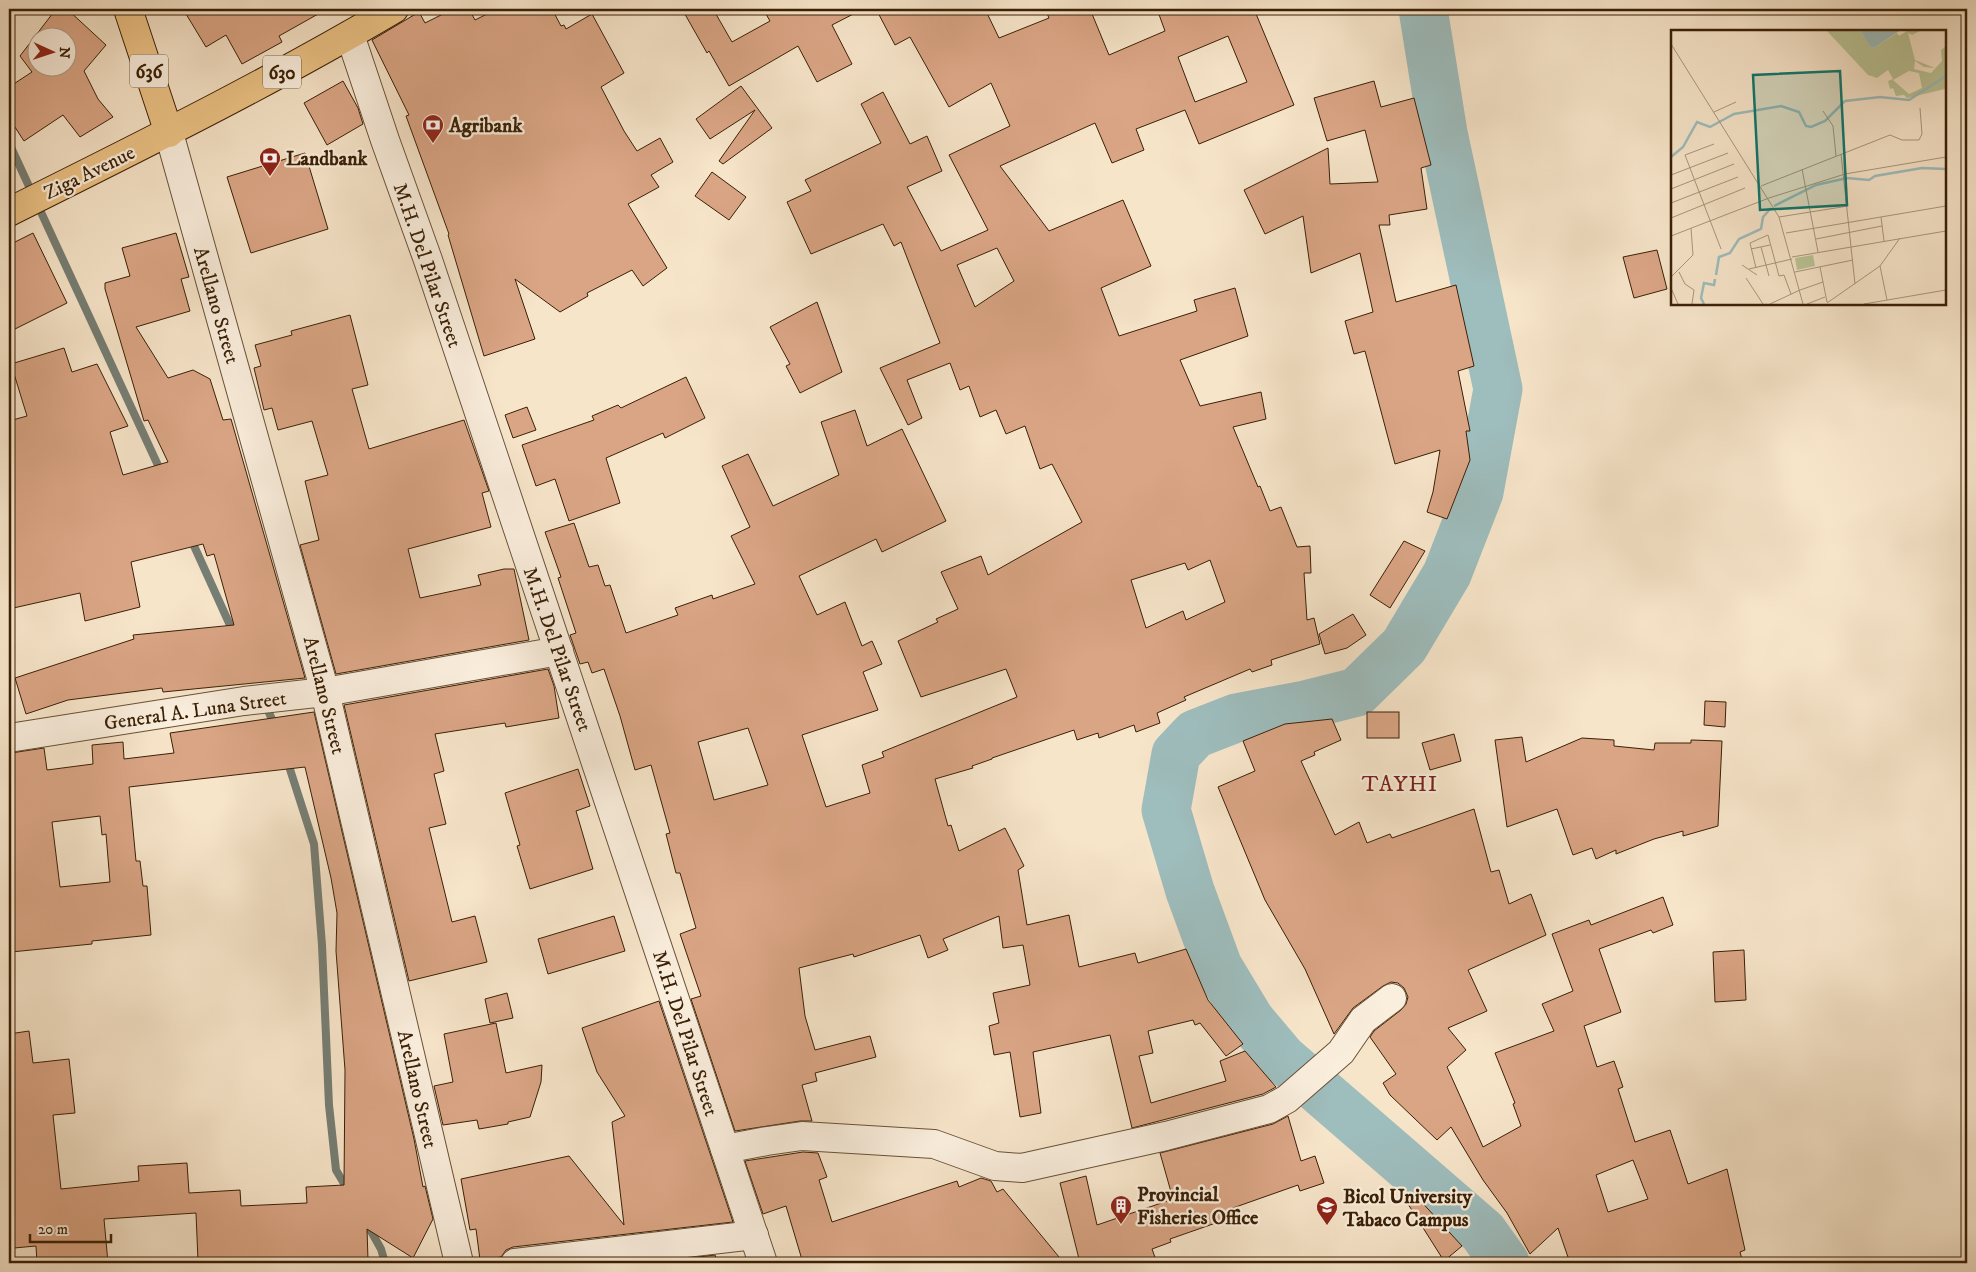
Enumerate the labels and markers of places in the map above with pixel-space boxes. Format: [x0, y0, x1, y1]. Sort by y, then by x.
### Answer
bank icon: Agribank [421, 113, 445, 144]
place label: Agribank [448, 114, 523, 139]
bank icon: Landbank [258, 146, 282, 177]
place label: Landbank [286, 147, 369, 172]
place label: Provincial Fisheries Office [1137, 1183, 1259, 1231]
place label: Bicol University Tabaco Campus [1342, 1185, 1473, 1233]
building icon: Provincial Fisheries Office [1109, 1194, 1133, 1225]
school or university icon: Bicol University Tabaco Campus [1315, 1195, 1339, 1226]

